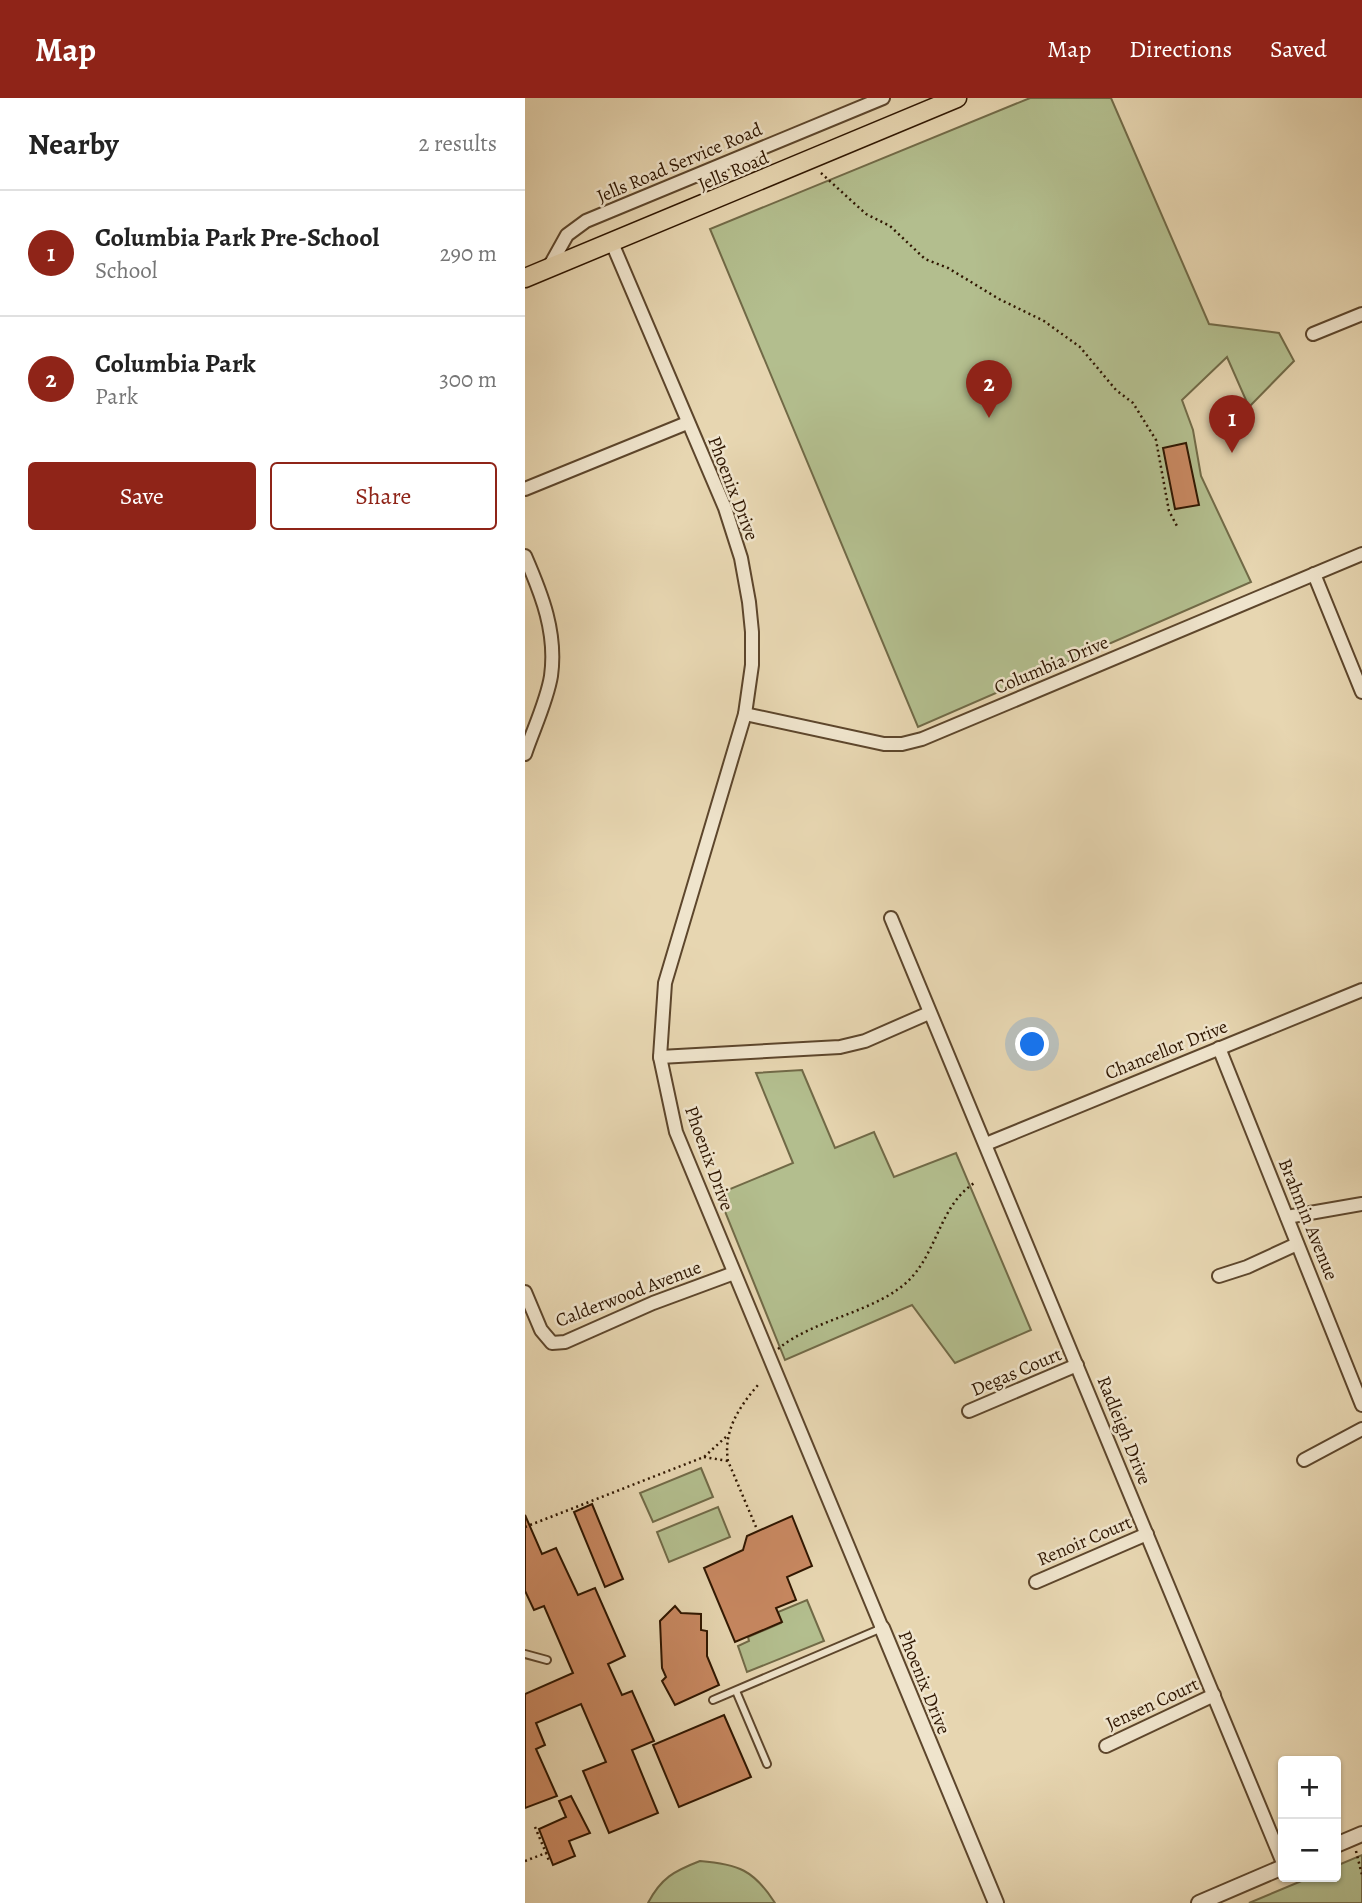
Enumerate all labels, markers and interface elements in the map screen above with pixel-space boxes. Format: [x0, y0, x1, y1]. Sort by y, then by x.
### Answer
text: Map [35, 27, 96, 72]
text: Map [1047, 33, 1091, 65]
text: Directions [1129, 33, 1232, 65]
text: Saved [1270, 33, 1327, 65]
street label: Jells Road Service Road [593, 117, 765, 207]
text: Nearby [28, 124, 119, 164]
text: 2 results [419, 128, 497, 159]
street label: Jells Road [694, 145, 772, 195]
text: Columbia Park Pre-School [95, 220, 379, 255]
text: 1 [47, 238, 55, 269]
text: 290 m [440, 238, 497, 269]
text: School [95, 255, 157, 286]
text: Columbia Park [95, 346, 256, 381]
pin: 2 [966, 360, 1012, 418]
text: 2 [45, 364, 57, 395]
text: 300 m [439, 364, 497, 395]
text: Park [95, 381, 138, 412]
pin: 1 [1209, 395, 1255, 453]
street label: Phoenix Drive [701, 432, 765, 544]
button: Save [28, 462, 256, 530]
button: Share [270, 462, 497, 530]
street label: Columbia Drive [990, 629, 1113, 701]
street label: Chancellor Drive [1101, 1014, 1232, 1086]
your location [1015, 1027, 1049, 1061]
street label: Phoenix Drive [678, 1102, 740, 1214]
street label: Brahmin Avenue [1272, 1155, 1344, 1284]
street label: Calderwood Avenue [552, 1254, 705, 1334]
street label: Degas Court [967, 1341, 1066, 1403]
street label: Radleigh Drive [1091, 1372, 1158, 1488]
street label: Renoir Court [1033, 1509, 1136, 1573]
street label: Phoenix Drive [891, 1627, 957, 1738]
street label: Jensen Court [1102, 1671, 1203, 1737]
map controls [1278, 1756, 1341, 1882]
button: + [1278, 1756, 1341, 1819]
button: − [1278, 1819, 1341, 1882]

